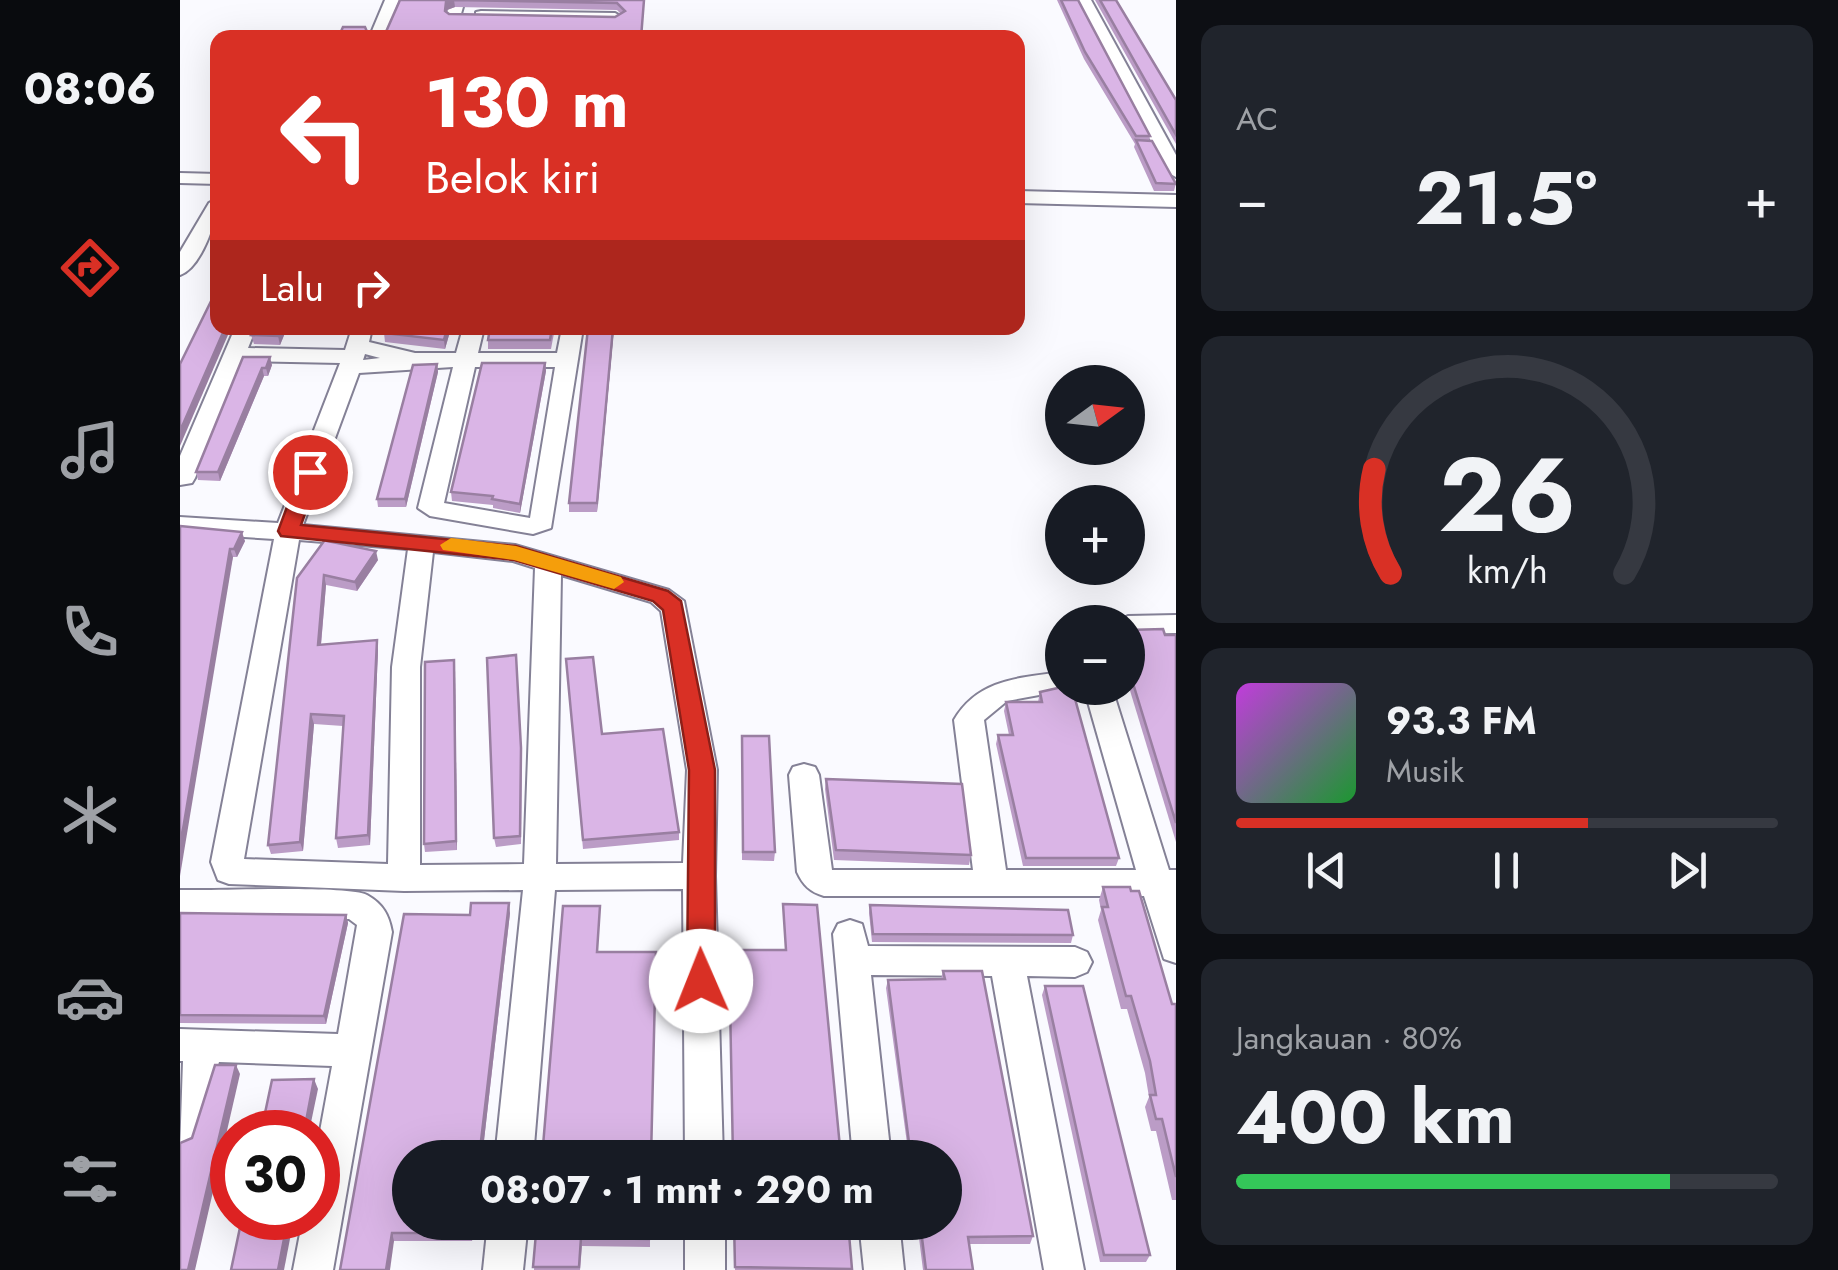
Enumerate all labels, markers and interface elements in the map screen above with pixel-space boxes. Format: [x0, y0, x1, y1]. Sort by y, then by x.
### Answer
text: 130 m [425, 52, 629, 153]
text: 08:06 [24, 56, 156, 121]
icon: left [260, 70, 390, 200]
text: AC [1236, 96, 1278, 142]
text: 21.5° [1415, 144, 1597, 252]
text: Belok kiri [425, 145, 600, 210]
text: − [1236, 159, 1268, 239]
text: + [1744, 159, 1778, 239]
icon: directions [55, 233, 125, 303]
text: Lalu [260, 260, 324, 315]
icon: right [344, 260, 399, 315]
north arrow [1045, 365, 1145, 465]
map controls [1045, 365, 1145, 705]
icon: music [55, 415, 125, 485]
text: 26 [1438, 420, 1576, 570]
pin [268, 430, 353, 515]
icon: arrive [283, 445, 338, 500]
button: + [1045, 485, 1145, 585]
text: km/h [1467, 545, 1547, 596]
icon: phone [55, 597, 125, 667]
button: − [1045, 605, 1145, 705]
text: 93.3 FM [1386, 693, 1537, 748]
text: Musik [1386, 748, 1464, 794]
icon: climate [55, 780, 125, 850]
icon: previous [1299, 843, 1354, 898]
icon: pause [1479, 843, 1534, 898]
icon: next [1660, 843, 1715, 898]
position arrow [649, 929, 753, 1033]
icon: car [55, 962, 125, 1032]
text: Jangkauan · 80% [1236, 1015, 1462, 1061]
text: 400 km [1236, 1063, 1515, 1171]
speed limit sign: 30 [210, 1110, 340, 1240]
icon: filters [55, 1144, 125, 1214]
text: 08:07 · 1 mnt · 290 m [480, 1162, 874, 1217]

